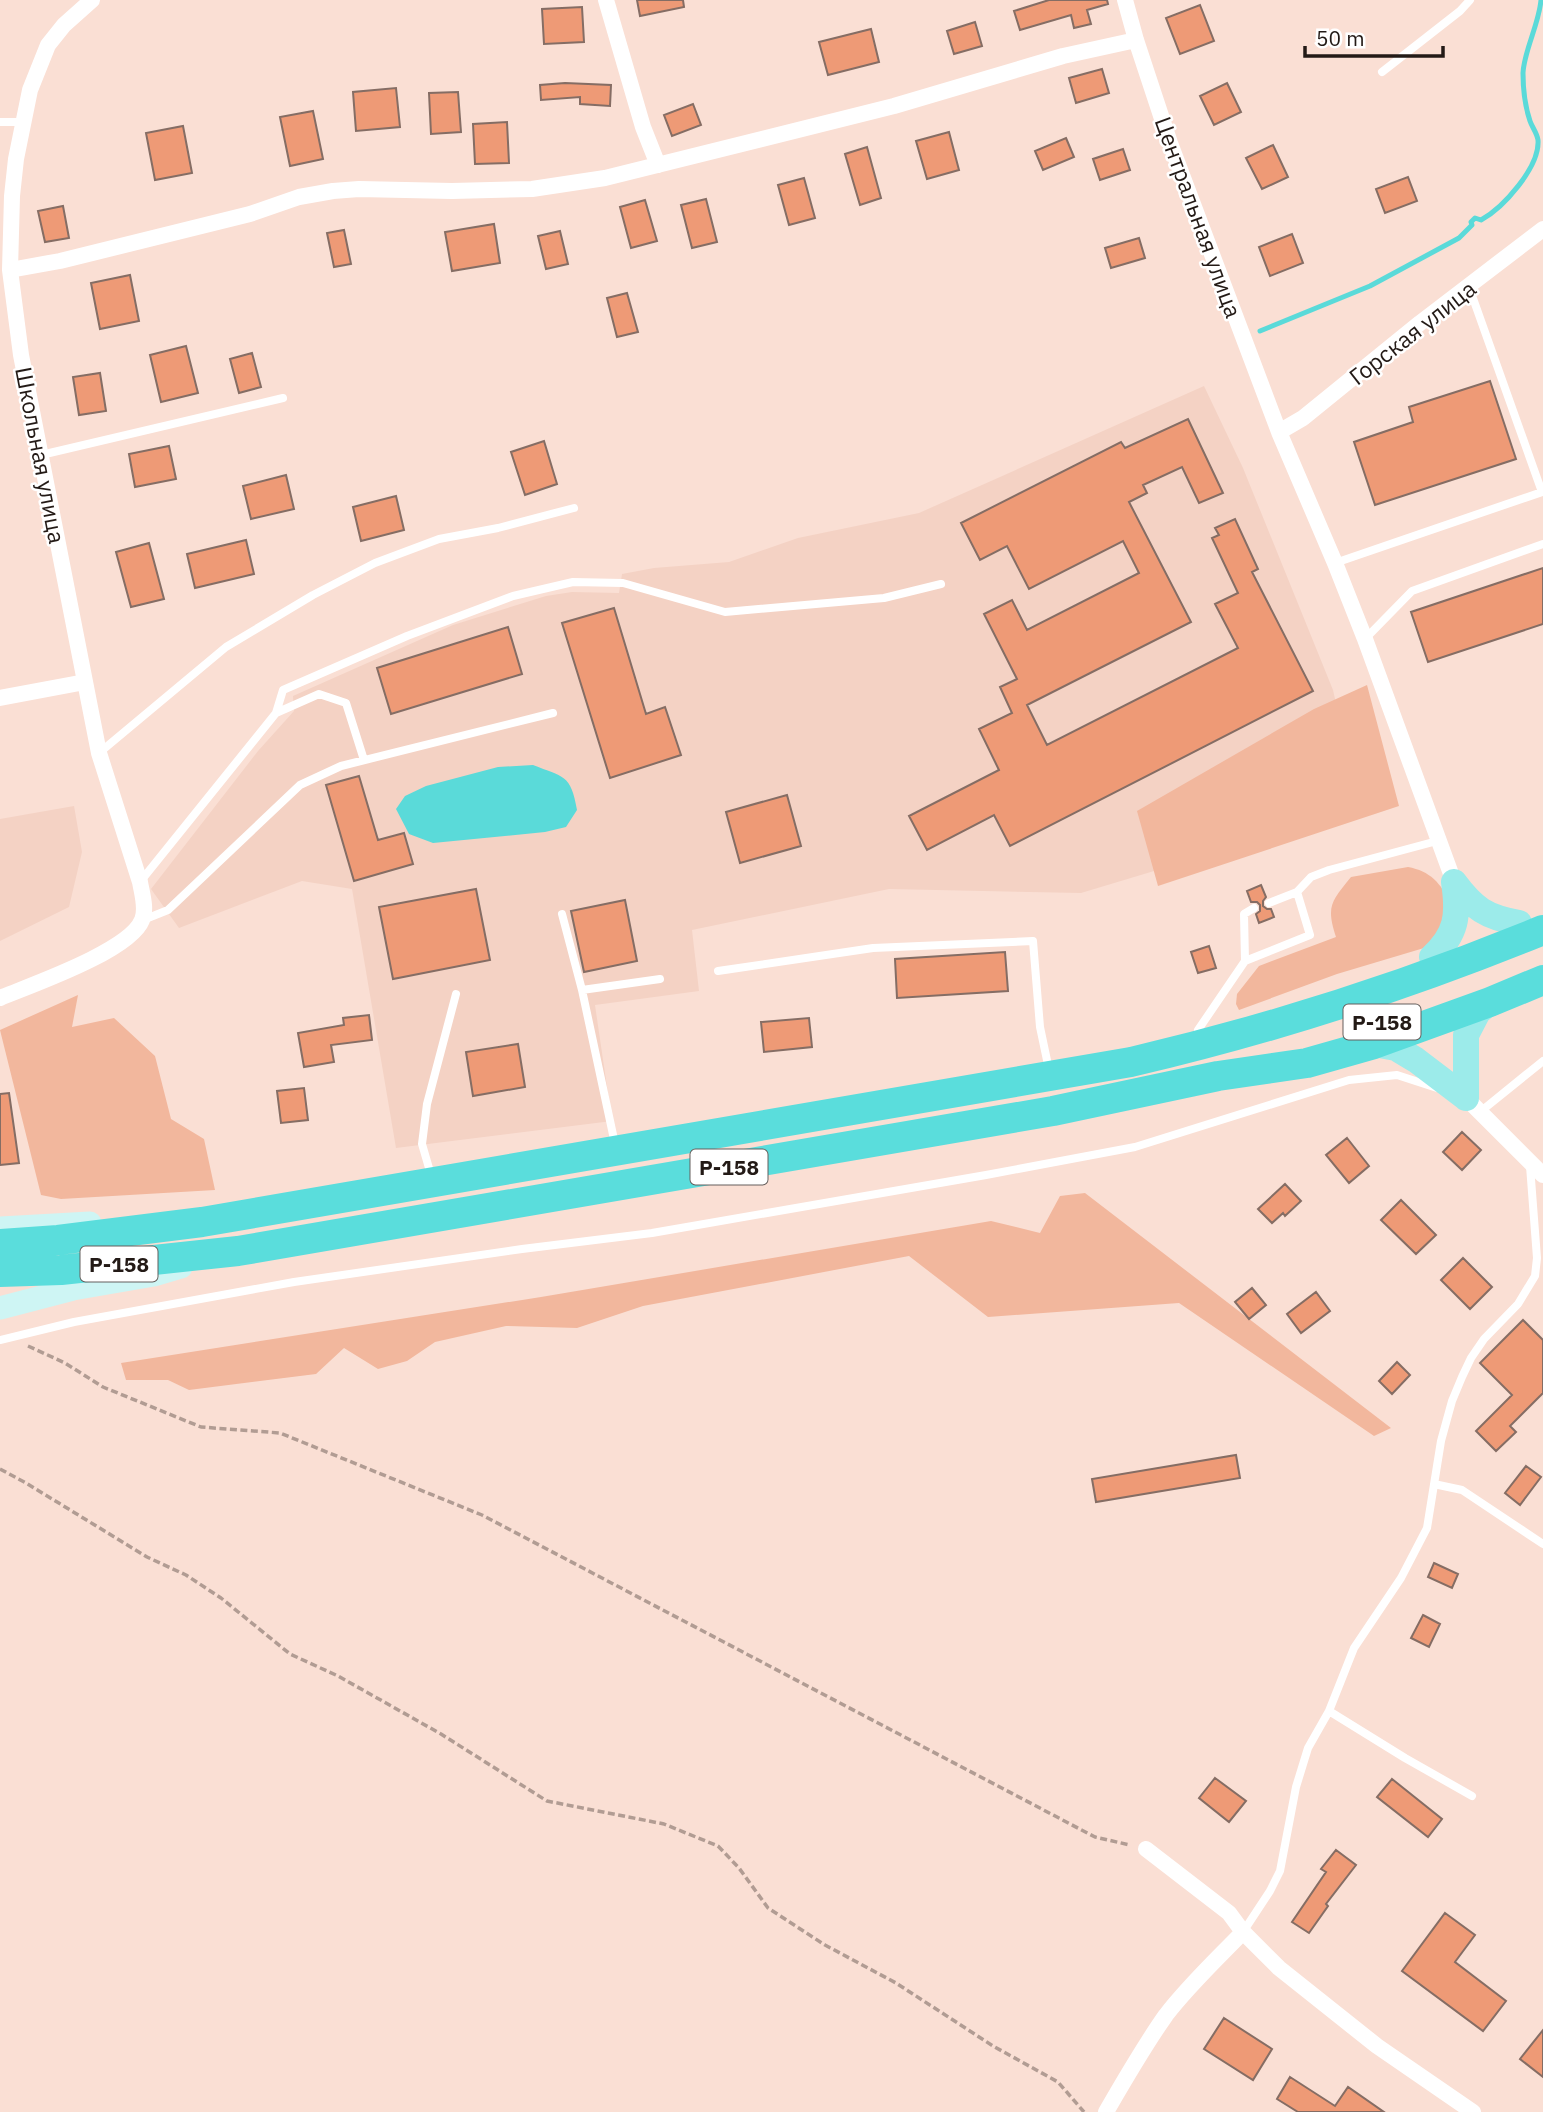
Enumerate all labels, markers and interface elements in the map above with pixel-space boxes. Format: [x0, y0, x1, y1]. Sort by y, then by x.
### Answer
scale bar [1305, 14, 1443, 58]
text: 50 m [1316, 24, 1365, 52]
street label: Центральная улица [1149, 112, 1249, 322]
street label: Горская улица [1342, 273, 1482, 391]
street label: Школьная улица [9, 364, 73, 546]
road number: Р-158 [1344, 1004, 1420, 1040]
road number: Р-158 [690, 1150, 768, 1184]
road number: Р-158 [80, 1246, 158, 1282]

